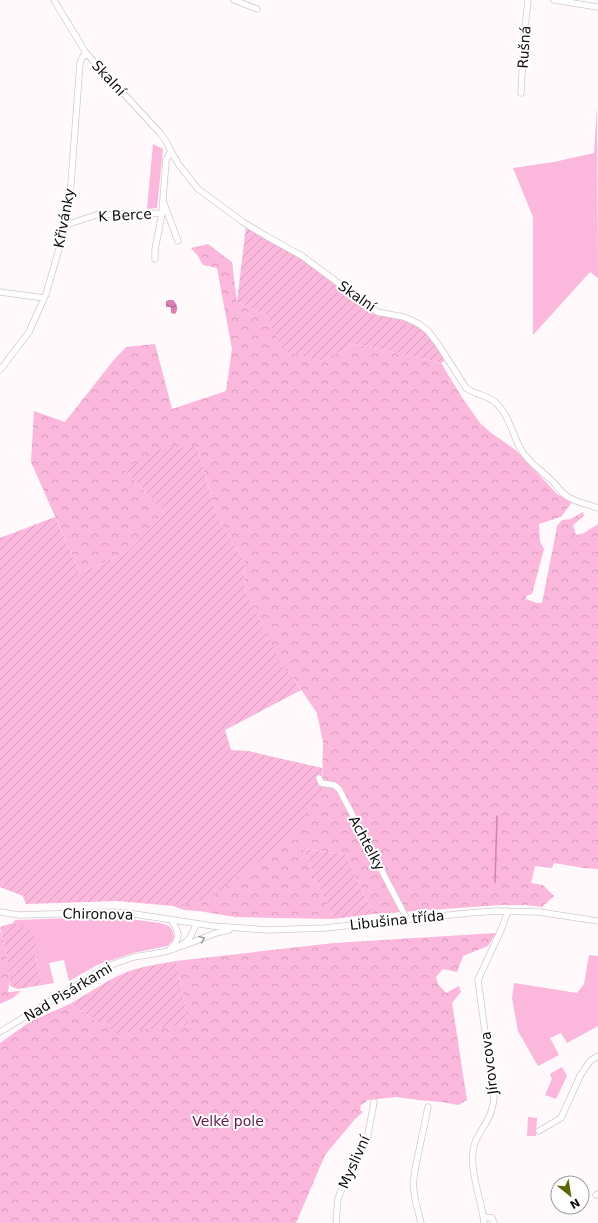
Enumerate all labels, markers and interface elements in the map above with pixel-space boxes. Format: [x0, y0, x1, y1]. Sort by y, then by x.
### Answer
street label: Rušná [515, 25, 533, 69]
street label: Skalní [89, 57, 130, 100]
street label: Křivánky [50, 187, 78, 249]
street label: K Berce [98, 206, 152, 224]
street label: Skalní [335, 277, 380, 315]
street label: Achtelky [346, 813, 388, 873]
street label: Chironova [62, 905, 134, 923]
street label: Libušina třída [349, 907, 445, 933]
one-way arrow [198, 936, 206, 944]
street label: Nad Pisárkami [21, 959, 115, 1025]
street label: Jírovcova [477, 1031, 501, 1096]
park label: Velké pole [192, 1113, 264, 1129]
street label: Myslivní [335, 1132, 373, 1191]
north arrow [550, 1175, 590, 1215]
text: N [568, 1195, 582, 1211]

